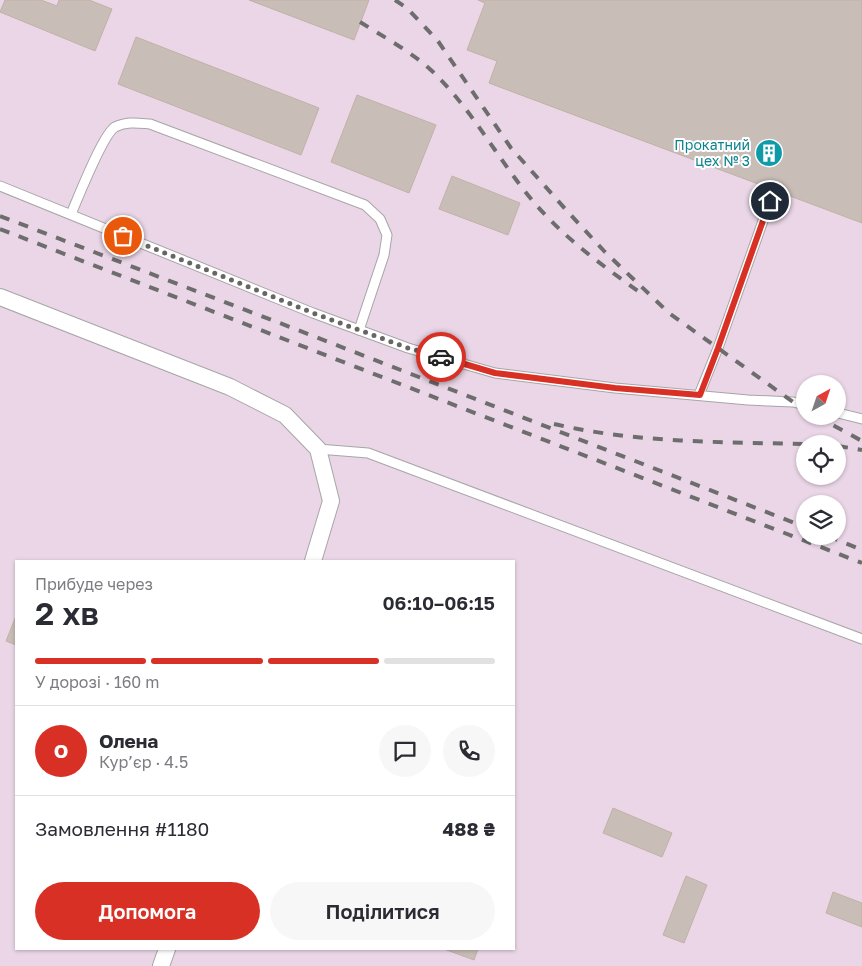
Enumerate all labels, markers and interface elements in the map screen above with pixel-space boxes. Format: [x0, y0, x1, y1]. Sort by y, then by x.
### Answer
place label: Прокатний цех № 3 [674, 136, 750, 169]
building icon: Прокатний цех № 3 [754, 138, 784, 168]
pin [749, 180, 791, 222]
icon: home [756, 187, 784, 215]
pin [102, 215, 144, 257]
icon: bag [109, 222, 137, 250]
courier [416, 332, 466, 382]
icon: car [427, 343, 455, 371]
north arrow [796, 375, 846, 425]
map controls [796, 375, 846, 545]
button: locate [796, 435, 846, 485]
button: layers [796, 495, 846, 545]
text: Прибуде через [35, 574, 153, 594]
text: 06:10–06:15 [382, 591, 495, 614]
text: 2 хв [35, 594, 99, 632]
text: У дорозі · 160 m [35, 672, 159, 692]
button: chat [379, 725, 431, 777]
button: phone [443, 725, 495, 777]
text: Олена [99, 729, 158, 752]
text: О [54, 739, 68, 762]
text: Кур’єр · 4.5 [99, 752, 188, 772]
text: Замовлення #1180 [35, 817, 209, 840]
text: 488 ₴ [442, 817, 495, 840]
button: Допомога [35, 882, 260, 940]
button: Поділитися [270, 882, 495, 940]

